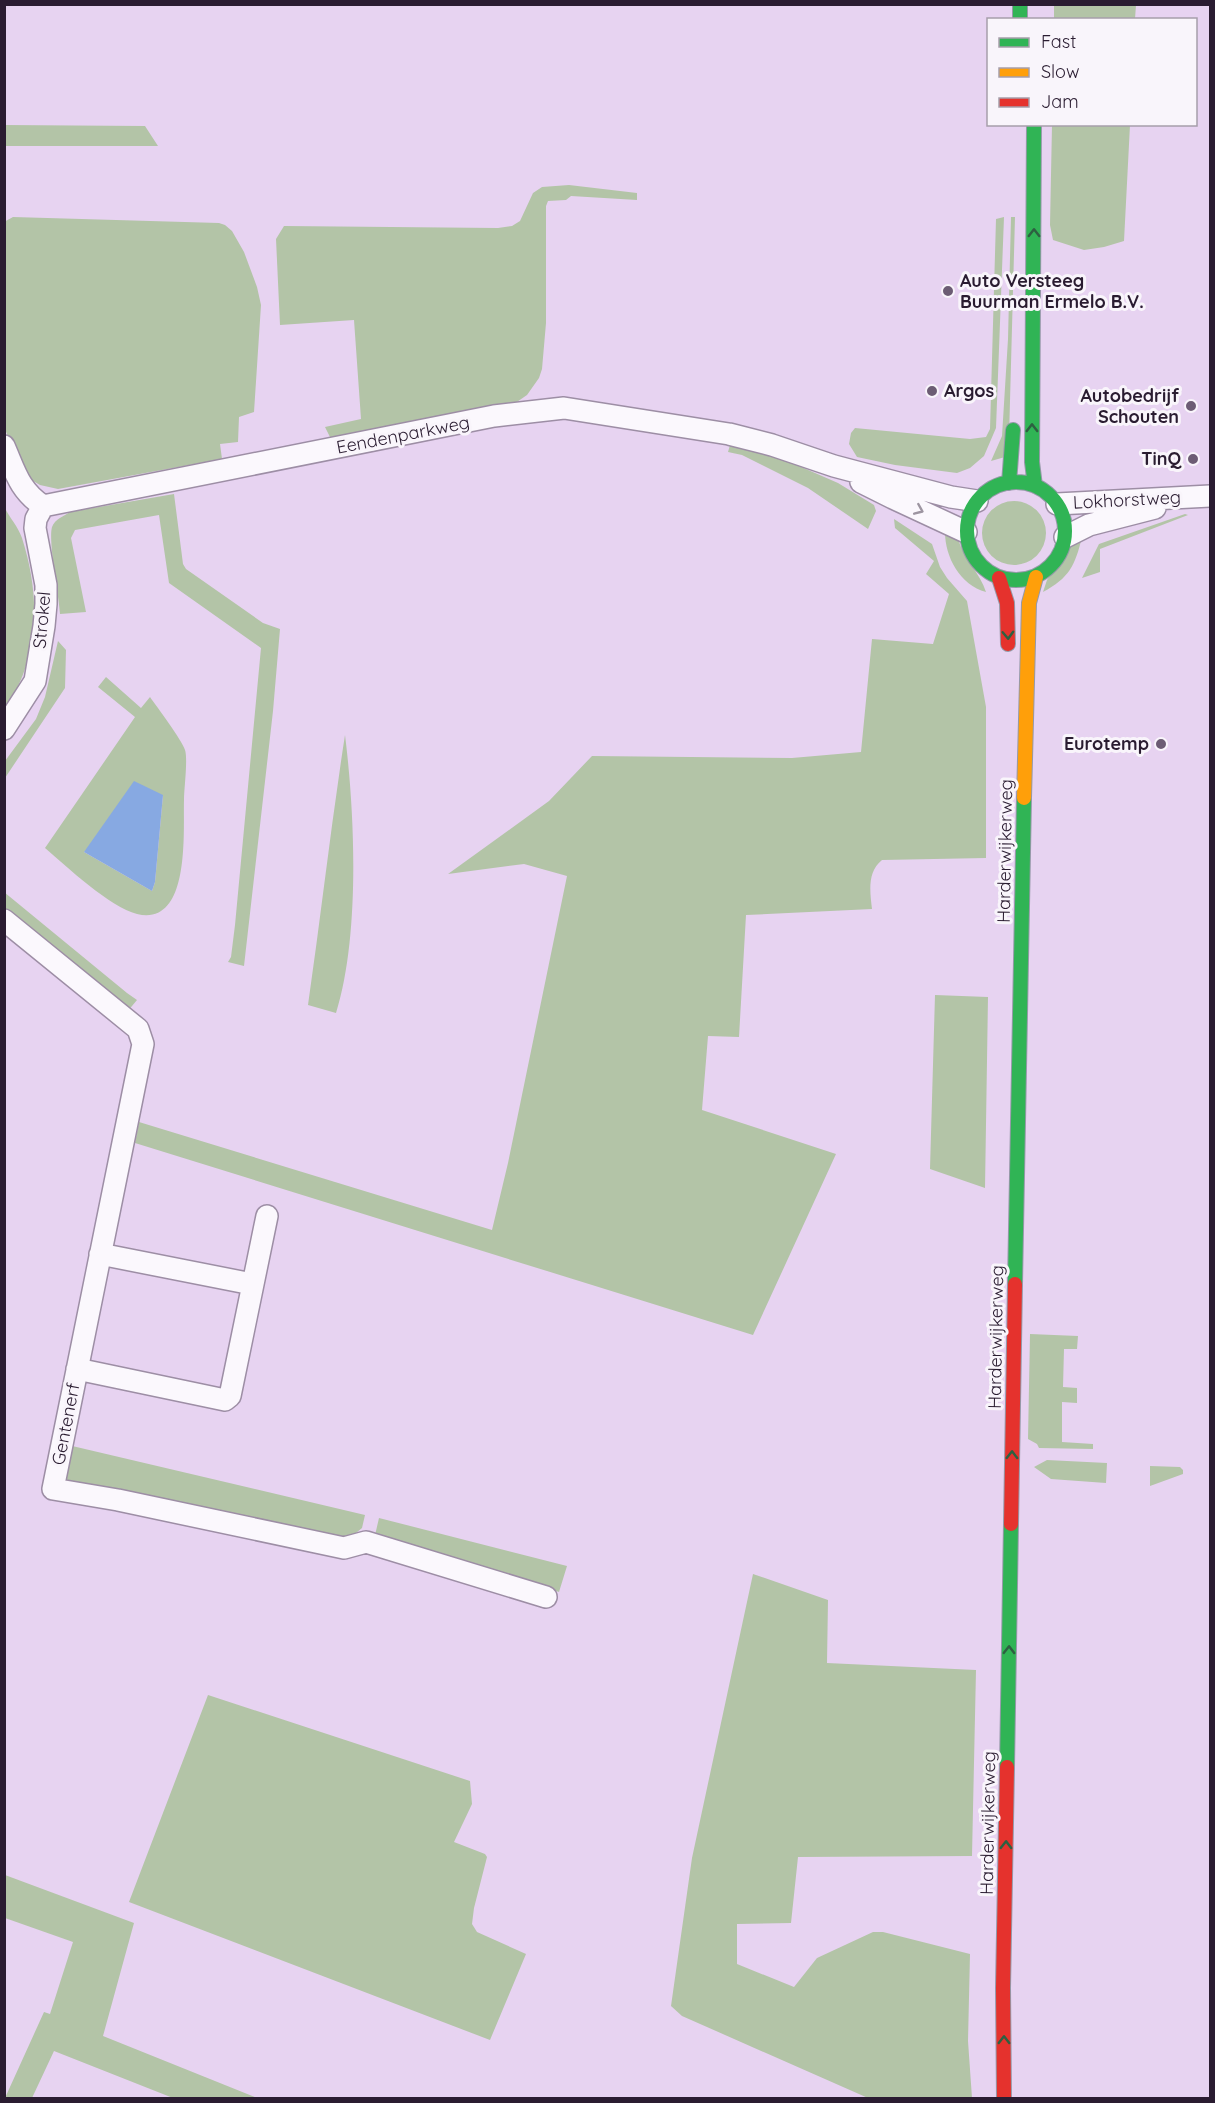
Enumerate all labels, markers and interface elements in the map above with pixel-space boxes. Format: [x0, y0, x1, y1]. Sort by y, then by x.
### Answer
legend [987, 18, 1197, 126]
text: Fast [1041, 30, 1076, 53]
text: Slow [1041, 60, 1079, 83]
text: Jam [1041, 90, 1079, 113]
one-way arrow [1028, 229, 1040, 238]
place label: Auto Versteeg Buurman Ermelo B.V. [960, 269, 1144, 313]
marker: Auto Versteeg Buurman Ermelo B.V. [941, 284, 955, 298]
place label: Argos [944, 379, 994, 402]
marker: Argos [925, 384, 939, 398]
place label: Autobedrijf Schouten [1081, 384, 1179, 428]
marker: Autobedrijf Schouten [1184, 399, 1198, 413]
street label: Eendenparkweg [334, 410, 472, 459]
one-way arrow [1026, 424, 1038, 433]
place label: TinQ [1141, 447, 1182, 470]
marker: TinQ [1186, 452, 1200, 466]
street label: Lokhorstweg [1072, 485, 1182, 514]
one-way arrow [913, 502, 924, 514]
street label: Strokel [28, 590, 55, 649]
one-way arrow [1002, 631, 1014, 640]
place label: Eurotemp [1064, 732, 1149, 755]
marker: Eurotemp [1154, 737, 1168, 751]
street label: Harderwijkerweg [992, 779, 1017, 923]
street label: Harderwijkerweg [983, 1265, 1008, 1409]
street label: Gentenerf [46, 1380, 85, 1467]
one-way arrow [1006, 1451, 1018, 1460]
one-way arrow [1003, 1646, 1015, 1655]
street label: Harderwijkerweg [975, 1751, 1000, 1895]
one-way arrow [1000, 1841, 1012, 1850]
one-way arrow [998, 2036, 1010, 2045]

